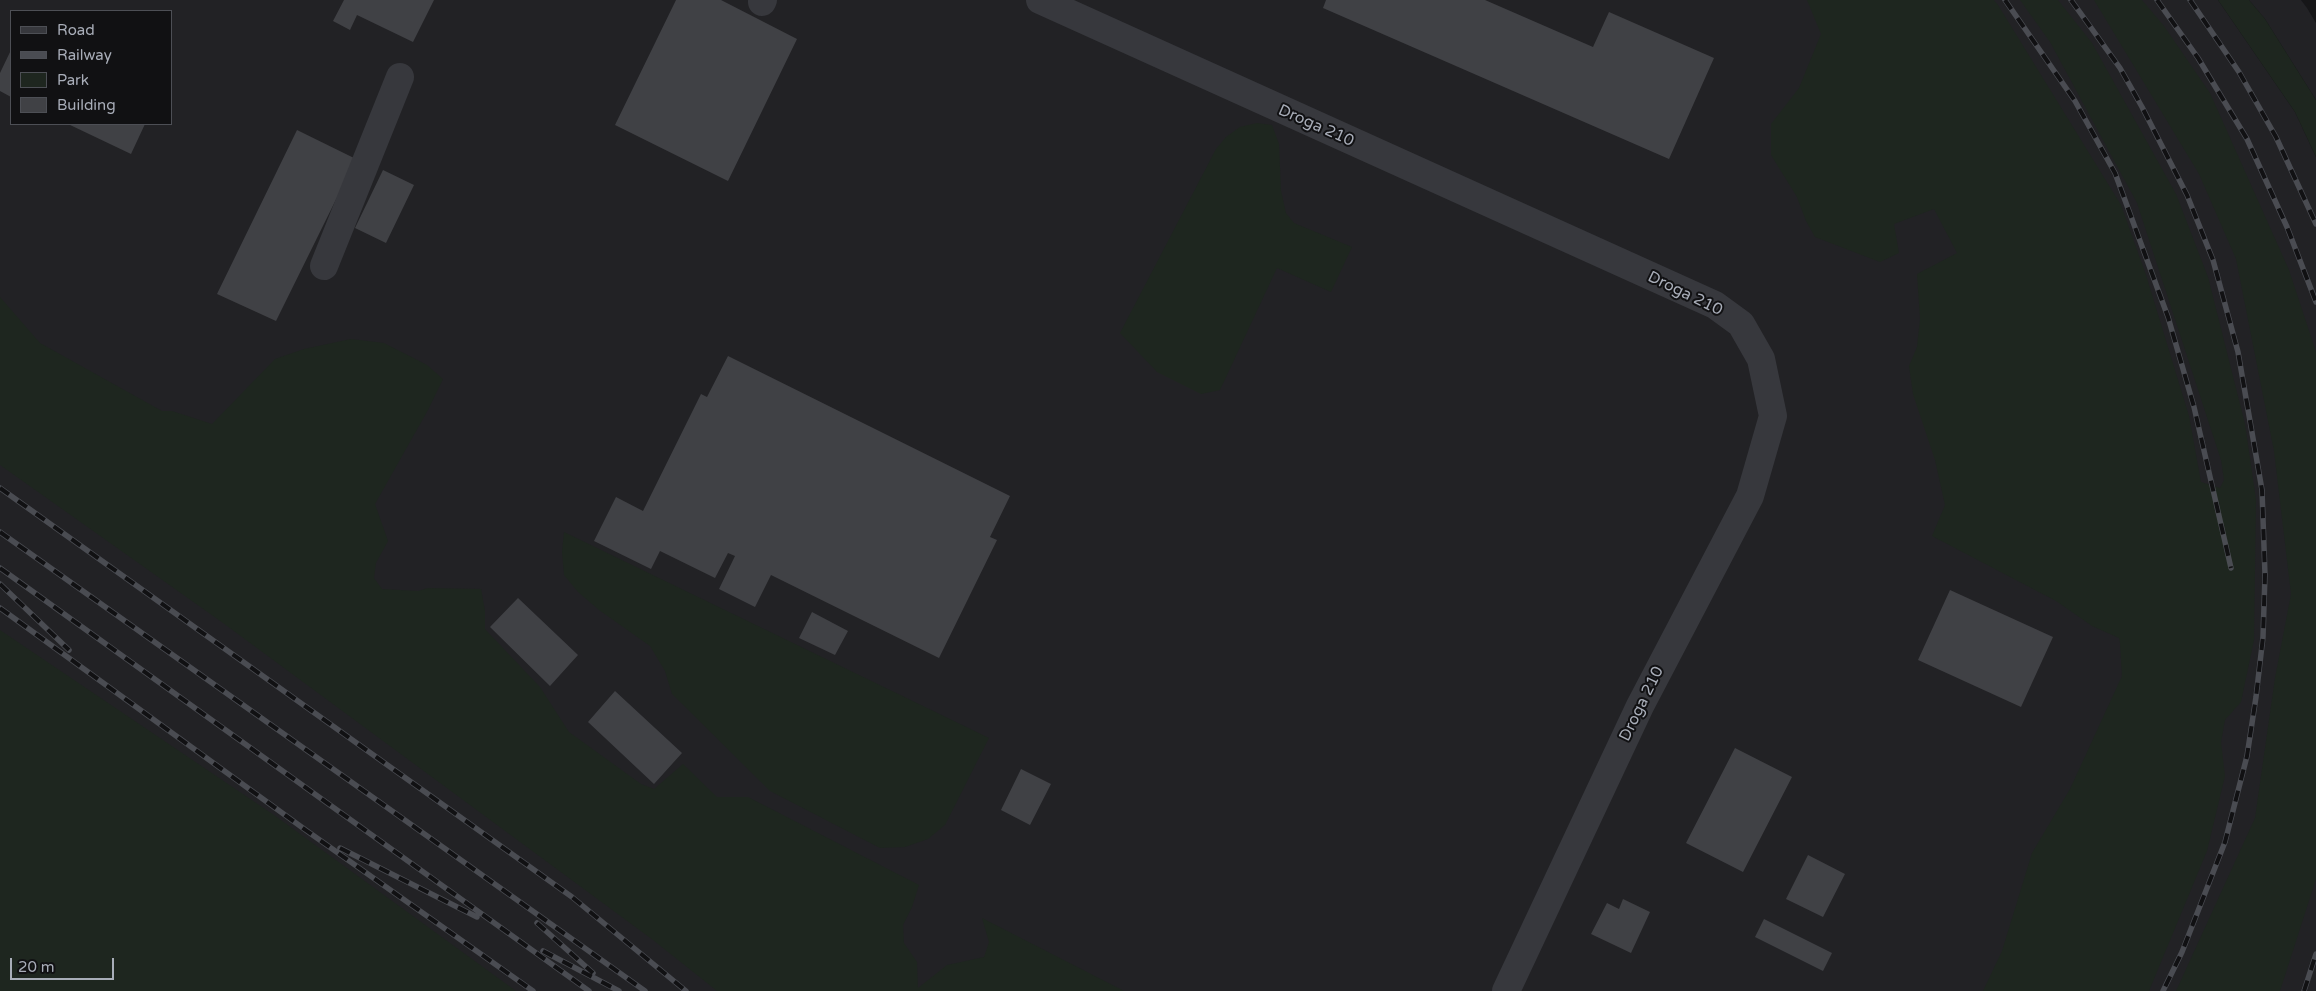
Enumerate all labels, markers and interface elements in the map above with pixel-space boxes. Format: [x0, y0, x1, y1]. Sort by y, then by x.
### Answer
legend [10, 10, 172, 125]
text: Road [57, 21, 95, 39]
text: Railway [57, 46, 112, 64]
text: Park [57, 71, 89, 89]
text: Building [57, 96, 116, 114]
street label: Droga 210 [1275, 101, 1357, 151]
street label: Droga 210 [1644, 268, 1726, 320]
street label: Droga 210 [1616, 663, 1668, 745]
scale bar [12, 948, 116, 980]
text: 20 m [18, 958, 55, 976]

